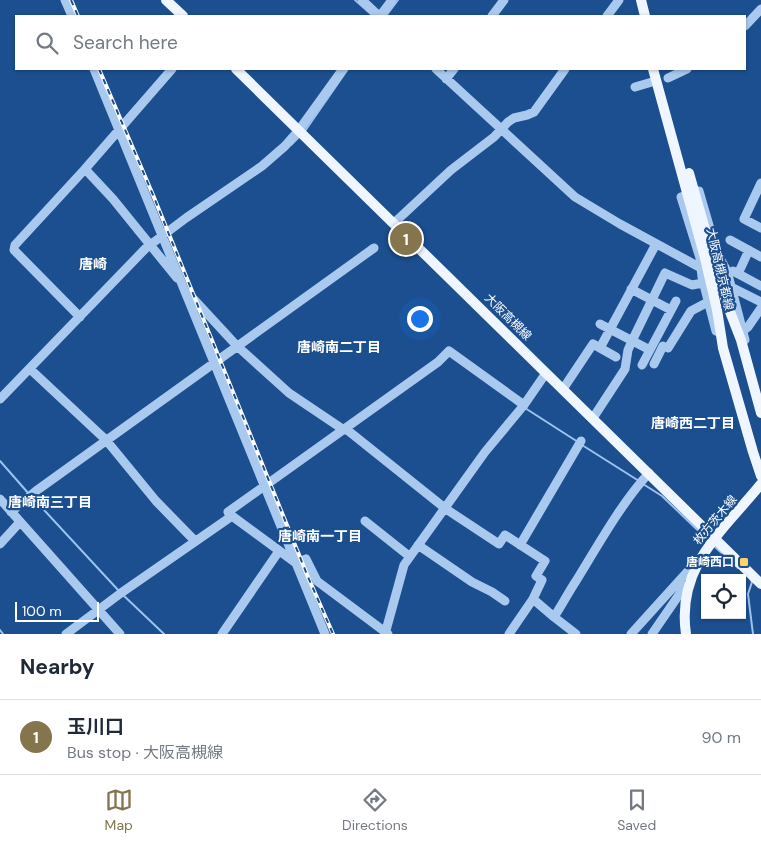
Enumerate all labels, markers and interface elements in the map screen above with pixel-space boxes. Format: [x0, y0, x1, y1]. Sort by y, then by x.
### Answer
search box [15, 15, 746, 70]
icon: search [33, 29, 61, 57]
text: Search here [73, 30, 178, 55]
pin: 1 [390, 220, 422, 258]
street label: 大阪高槻京都線 [703, 226, 737, 312]
district label: 唐崎 [79, 255, 107, 273]
street label: 大阪高槻線 [481, 290, 535, 344]
your location [407, 306, 433, 332]
district label: 唐崎南二丁目 [297, 338, 381, 356]
district label: 唐崎西二丁目 [651, 414, 735, 432]
street label: 枚方茨木線 [690, 492, 740, 548]
district label: 唐崎南三丁目 [8, 493, 92, 511]
district label: 唐崎南一丁目 [278, 527, 362, 545]
place label: 唐崎西口 [686, 554, 734, 570]
marker: 唐崎西口 [738, 556, 750, 568]
map controls [701, 574, 746, 619]
button: locate [701, 574, 746, 619]
scale bar [15, 599, 99, 622]
text: 100 m [22, 602, 62, 620]
text: Nearby [20, 653, 94, 681]
text: 玉川口 [67, 714, 124, 739]
text: 1 [33, 727, 39, 748]
text: 90 m [701, 727, 741, 748]
text: Bus stop · 大阪高槻線 [67, 742, 223, 763]
tab: Map [105, 786, 133, 834]
tab: Directions [342, 786, 408, 834]
tab: Saved [617, 786, 656, 834]

